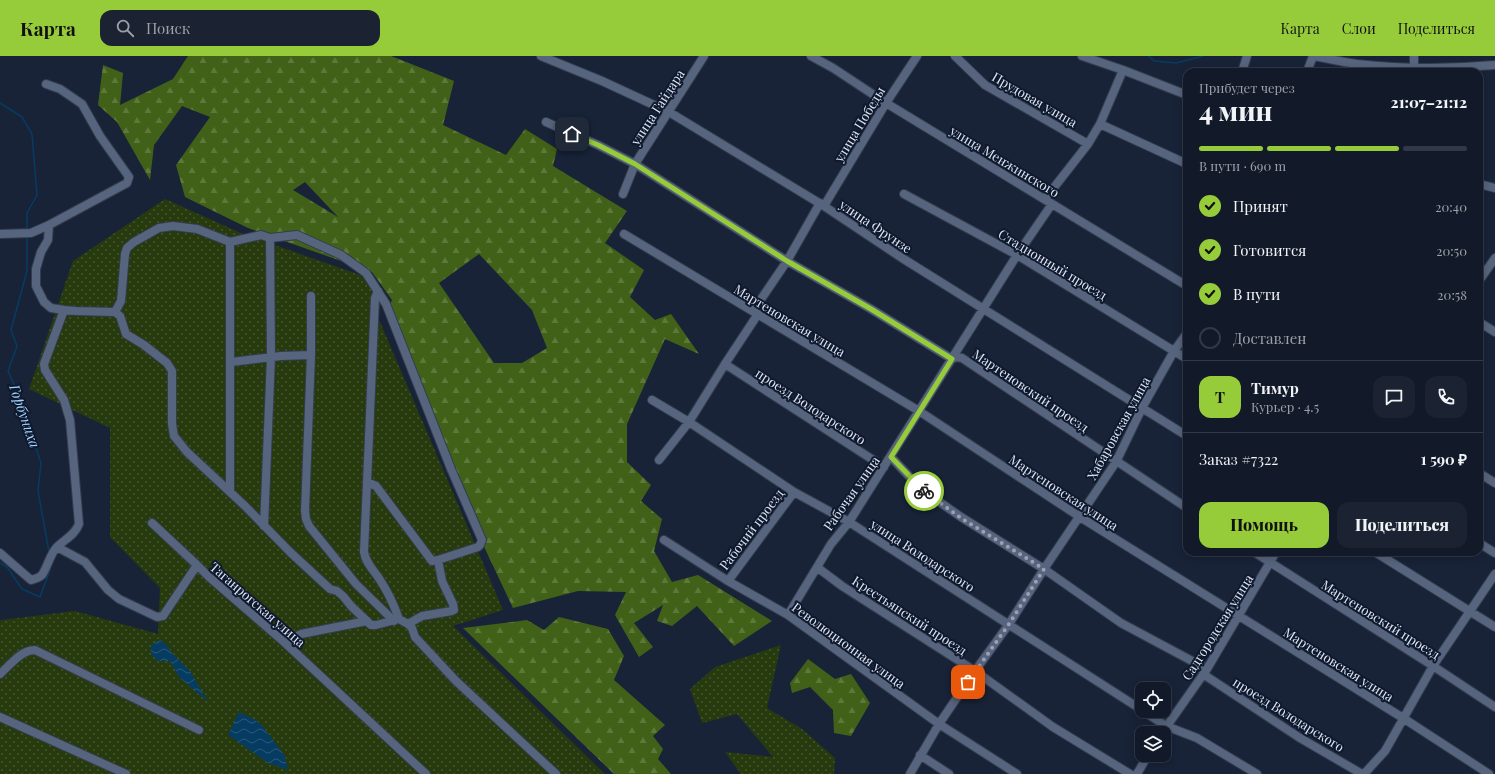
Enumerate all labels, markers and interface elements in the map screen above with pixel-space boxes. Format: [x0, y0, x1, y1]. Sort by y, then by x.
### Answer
search box [100, 10, 380, 46]
text: Карта [20, 15, 76, 41]
icon: search [114, 17, 136, 39]
text: Поиск [146, 18, 190, 38]
text: Карта [1280, 19, 1320, 38]
text: Слои [1342, 19, 1376, 38]
text: Поделиться [1398, 19, 1475, 38]
street label: улица Гайдара [626, 66, 688, 149]
street label: Прудовая улица [989, 68, 1081, 131]
text: Прибудет через [1199, 79, 1295, 96]
street label: улица Победы [829, 83, 888, 166]
text: 21:07–21:12 [1391, 92, 1467, 112]
text: 4 мин [1199, 93, 1272, 128]
pin [555, 117, 589, 151]
street label: улица Менжинского [946, 121, 1063, 200]
icon: home [561, 123, 583, 145]
text: В пути · 690 m [1199, 157, 1286, 174]
street label: улица Фрунзе [836, 195, 916, 257]
icon: check [1199, 195, 1221, 217]
text: Принят [1233, 196, 1288, 216]
text: 20:40 [1435, 198, 1467, 215]
street label: Стадионный проезд [996, 225, 1111, 303]
icon: check [1199, 239, 1221, 261]
text: Готовится [1233, 240, 1306, 260]
text: 20:50 [1436, 242, 1467, 259]
street label: Мартеновская улица [731, 280, 849, 360]
icon: check [1199, 283, 1221, 305]
text: В пути [1233, 284, 1281, 304]
text: 20:58 [1437, 286, 1467, 303]
text: Доставлен [1233, 328, 1307, 348]
street label: Мартеновский проезд [970, 345, 1093, 435]
street label: проезд Володарского [753, 364, 869, 448]
street label: Хабаровская улица [1082, 373, 1154, 483]
button: chat [1373, 376, 1415, 418]
button: phone [1425, 376, 1467, 418]
text: Тимур [1251, 378, 1299, 398]
water label: Горбуниха [5, 381, 45, 450]
text: Т [1215, 387, 1225, 407]
text: Курьер · 4.5 [1251, 398, 1319, 415]
text: Заказ #7322 [1199, 449, 1278, 469]
text: 1 590 ₽ [1421, 449, 1467, 469]
street label: Мартеновская улица [1006, 450, 1122, 534]
street label: Рабочая улица [819, 452, 883, 534]
courier [904, 471, 944, 511]
icon: bike [913, 480, 935, 502]
street label: Рабочий проезд [715, 485, 787, 573]
button: Помощь [1199, 502, 1329, 548]
button: Поделиться [1337, 502, 1467, 548]
street label: улица Володарского [867, 514, 978, 595]
street label: Таганрогская улица [207, 558, 310, 650]
street label: Садгородская улица [1178, 570, 1257, 683]
street label: Крестьянский проезд [849, 572, 971, 659]
street label: Мартеновский проезд [1319, 576, 1444, 662]
street label: Революционная улица [789, 598, 909, 692]
street label: Мартеновская улица [1281, 623, 1398, 705]
pin [951, 665, 985, 699]
icon: bag [957, 671, 979, 693]
street label: проезд Володарского [1230, 673, 1348, 755]
map controls [1135, 682, 1171, 762]
button: locate [1135, 682, 1171, 718]
button: layers [1135, 726, 1171, 762]

